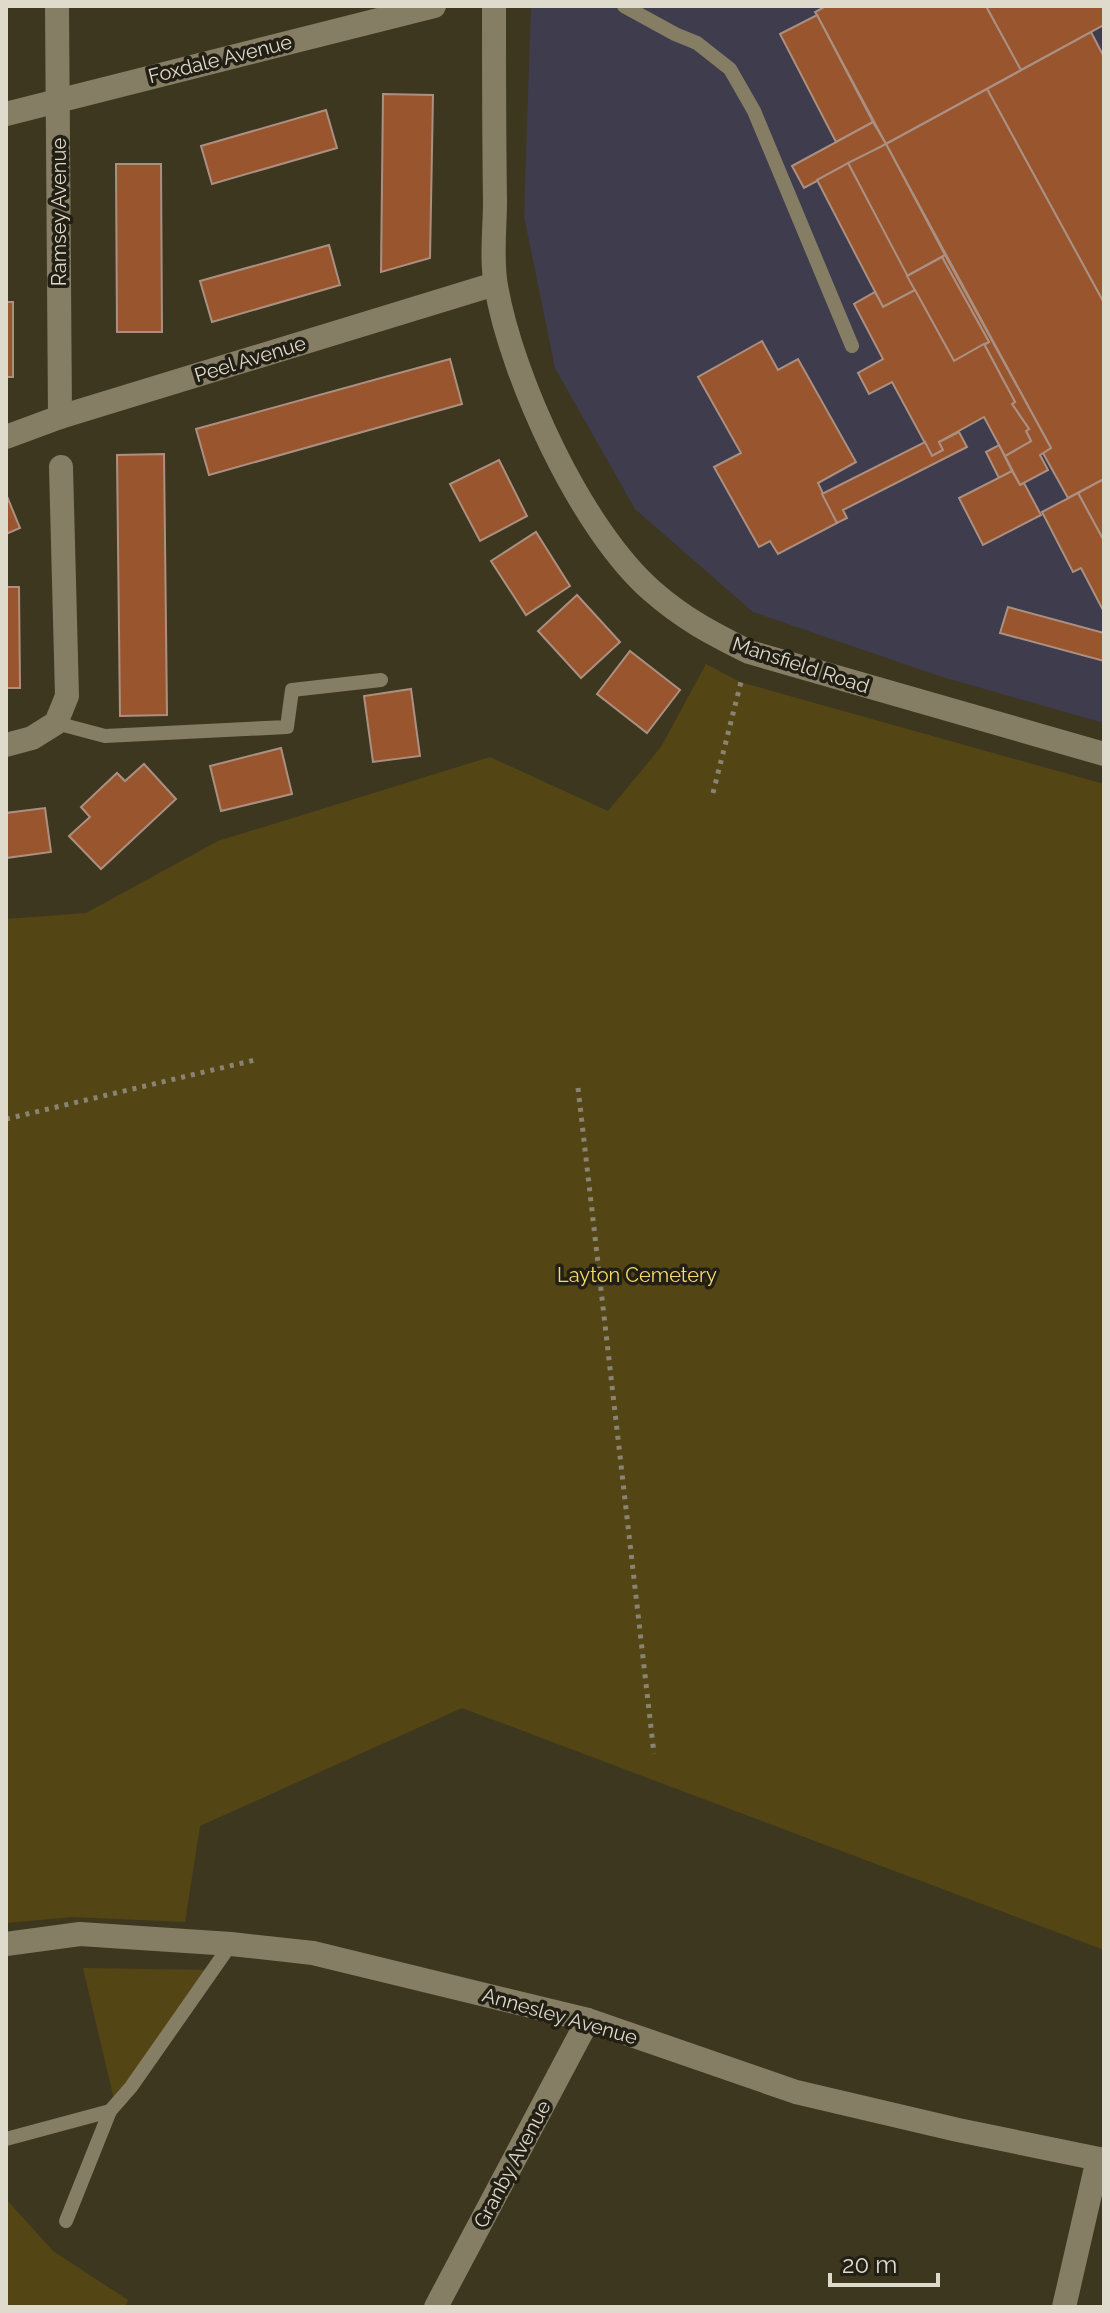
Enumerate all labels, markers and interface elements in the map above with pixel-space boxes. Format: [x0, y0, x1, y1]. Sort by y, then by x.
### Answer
street label: Foxdale Avenue [146, 29, 295, 88]
street label: Ramsey Avenue [47, 138, 71, 286]
street label: Peel Avenue [191, 331, 309, 387]
street label: Mansfield Road [730, 632, 872, 698]
park label: Layton Cemetery [557, 1263, 717, 1287]
street label: Annesley Avenue [480, 1982, 640, 2050]
street label: Granby Avenue [468, 2096, 556, 2232]
scale bar [830, 2237, 938, 2287]
text: 20 m [842, 2250, 897, 2279]

